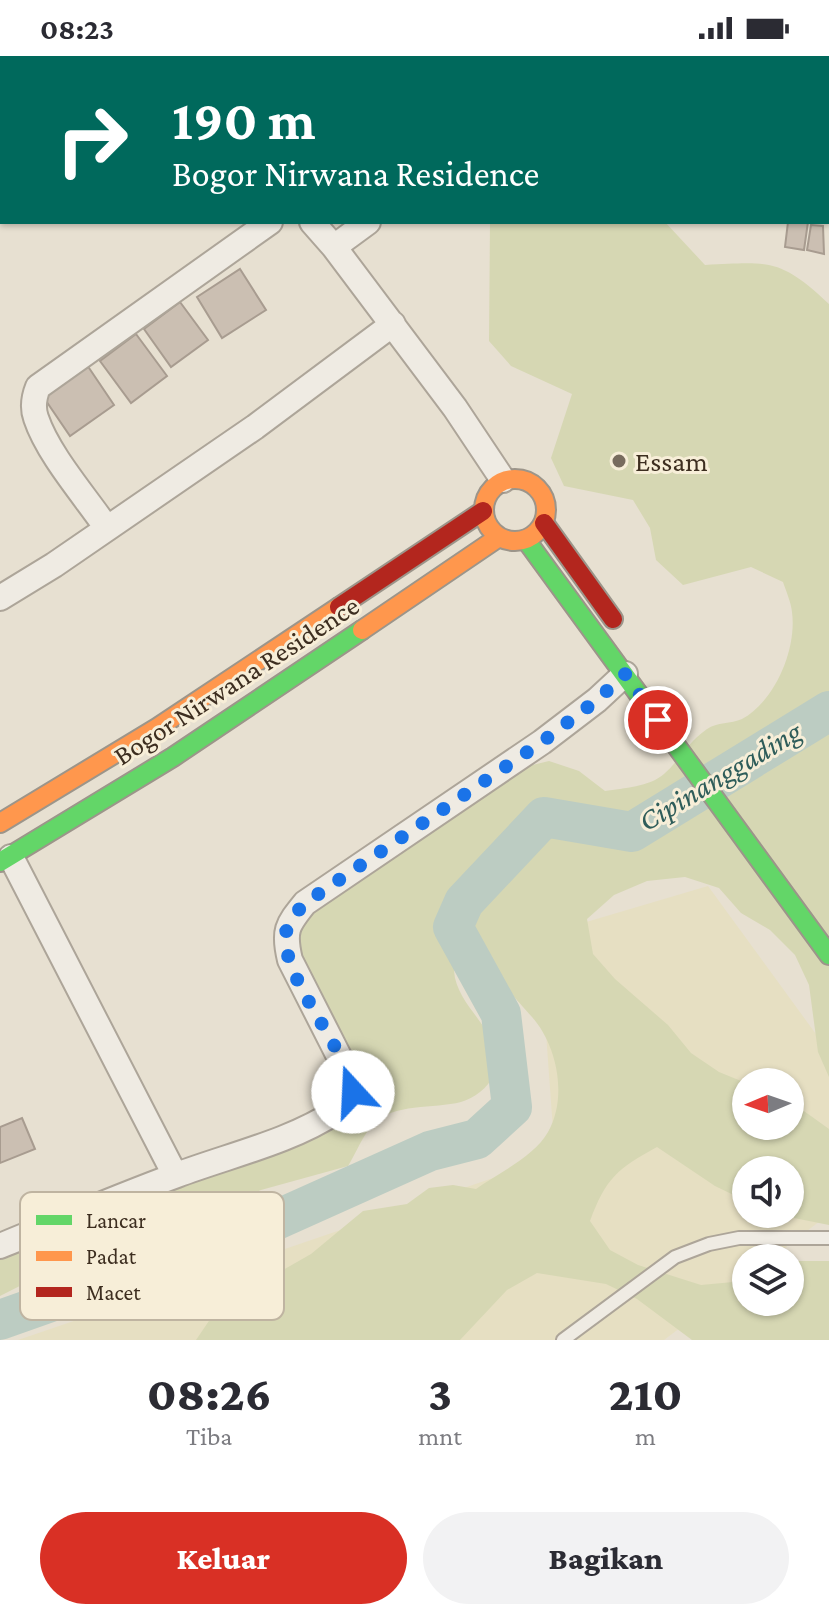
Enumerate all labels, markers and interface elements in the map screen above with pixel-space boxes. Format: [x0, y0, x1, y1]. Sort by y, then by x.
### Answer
text: 08:23 [40, 12, 114, 45]
icon: right [40, 88, 144, 192]
text: 190 m [172, 89, 316, 151]
text: Bogor Nirwana Residence [172, 154, 539, 194]
place label: Essam [635, 446, 708, 477]
marker: Essam [610, 452, 628, 470]
street label: Bogor Nirwana Residence [108, 590, 365, 771]
pin [624, 686, 692, 754]
icon: arrive [636, 698, 680, 742]
water label: Cipinanggading [632, 714, 808, 838]
position arrow [311, 1050, 395, 1134]
north arrow [732, 1068, 804, 1140]
map controls [732, 1068, 804, 1316]
button: sound [732, 1156, 804, 1228]
legend [20, 1192, 284, 1320]
text: Lancar [86, 1208, 146, 1233]
text: Padat [86, 1244, 137, 1269]
button: layers [732, 1244, 804, 1316]
text: Macet [86, 1280, 141, 1305]
text: 08:26 [147, 1367, 272, 1420]
text: 3 [428, 1367, 452, 1420]
text: 210 [608, 1367, 682, 1420]
text: Tiba [186, 1422, 232, 1451]
text: mnt [418, 1422, 462, 1451]
text: m [635, 1422, 656, 1451]
button: Keluar [40, 1512, 407, 1604]
button: Bagikan [423, 1512, 789, 1604]

